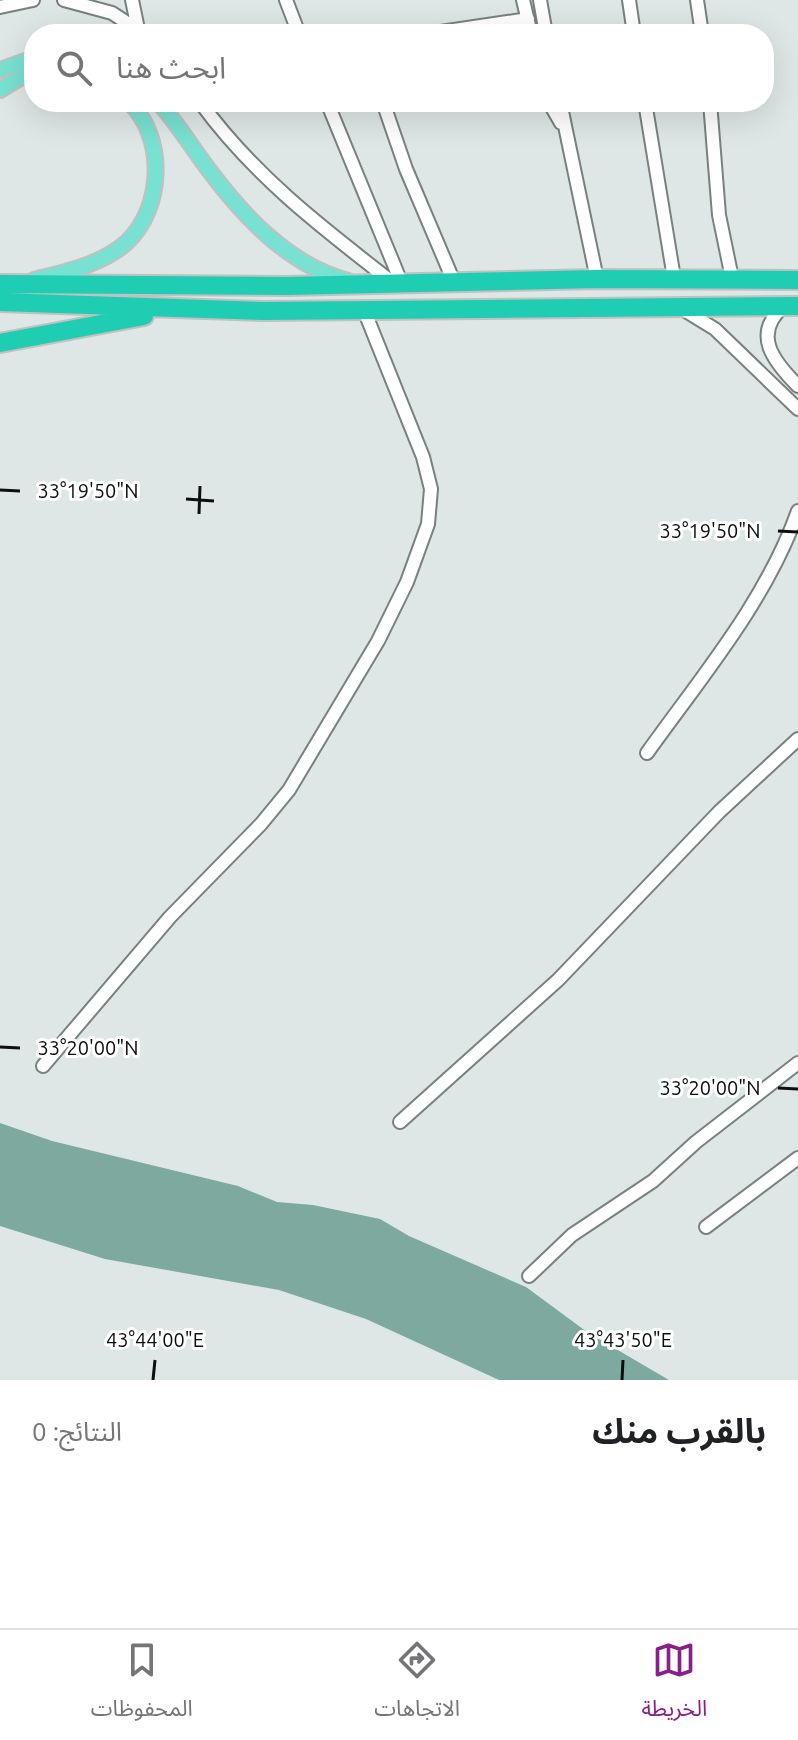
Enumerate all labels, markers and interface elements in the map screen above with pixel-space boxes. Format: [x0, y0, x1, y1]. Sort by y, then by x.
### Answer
search box [24, 24, 774, 112]
icon: search [52, 46, 96, 90]
text: ابحث هنا [116, 50, 226, 84]
text: 33°19'50"N [37, 479, 139, 502]
text: 33°19'50"N [659, 519, 761, 542]
text: 33°20'00"N [37, 1036, 139, 1059]
text: 33°20'00"N [659, 1076, 761, 1099]
text: 43°44'00"E [106, 1328, 204, 1351]
text: 43°43'50"E [574, 1328, 672, 1351]
text: بالقرب منك [592, 1411, 766, 1449]
text: النتائج: 0 [32, 1417, 122, 1446]
tab: المحفوظات [91, 1638, 193, 1732]
tab: الاتجاهات [374, 1638, 460, 1732]
tab: الخريطة [641, 1638, 707, 1732]

